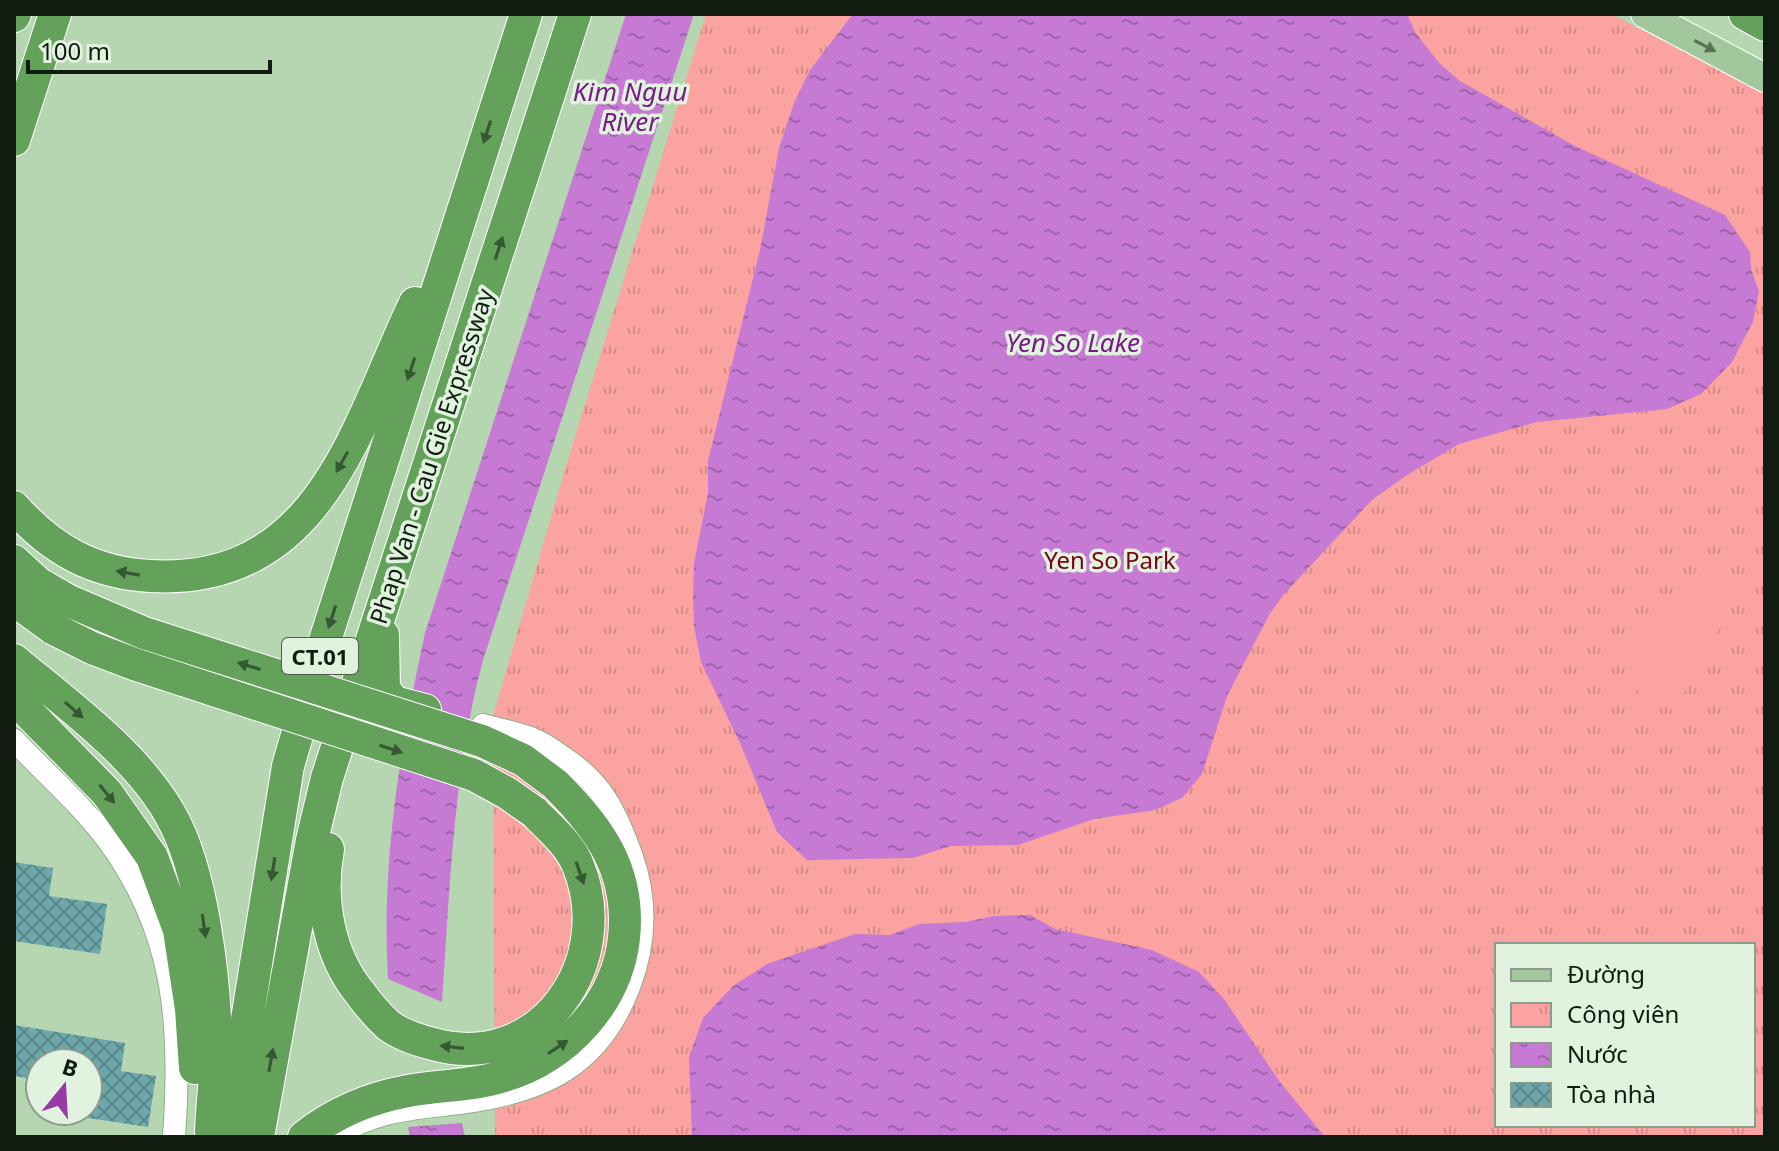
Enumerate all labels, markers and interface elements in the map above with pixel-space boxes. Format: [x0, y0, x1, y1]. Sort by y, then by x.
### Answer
scale bar [28, 24, 270, 74]
text: 100 m [40, 34, 110, 67]
one-way arrow [1694, 39, 1717, 52]
water label: Kim Nguu River [573, 73, 687, 139]
one-way arrow [480, 120, 493, 144]
one-way arrow [493, 235, 506, 259]
street label: Phap Van - Cau Gie Expressway [361, 283, 501, 628]
water label: Yen So Lake [1006, 324, 1140, 360]
one-way arrow [405, 357, 417, 381]
one-way arrow [336, 451, 350, 473]
park label: Yen So Park [1044, 543, 1176, 576]
one-way arrow [115, 567, 140, 579]
one-way arrow [325, 605, 338, 629]
road number: CT.01 [282, 638, 358, 674]
one-way arrow [237, 659, 261, 672]
one-way arrow [64, 701, 84, 718]
one-way arrow [379, 743, 403, 755]
one-way arrow [98, 784, 115, 804]
one-way arrow [266, 857, 278, 882]
one-way arrow [575, 862, 587, 886]
one-way arrow [198, 914, 211, 939]
legend [1495, 943, 1755, 1127]
text: Đường [1567, 957, 1645, 990]
text: Công viên [1567, 997, 1679, 1030]
text: Nước [1567, 1037, 1628, 1070]
one-way arrow [547, 1040, 569, 1055]
one-way arrow [439, 1041, 464, 1054]
north arrow [24, 1047, 104, 1127]
one-way arrow [266, 1047, 278, 1072]
text: B [59, 1050, 82, 1084]
text: Tòa nhà [1567, 1077, 1656, 1110]

